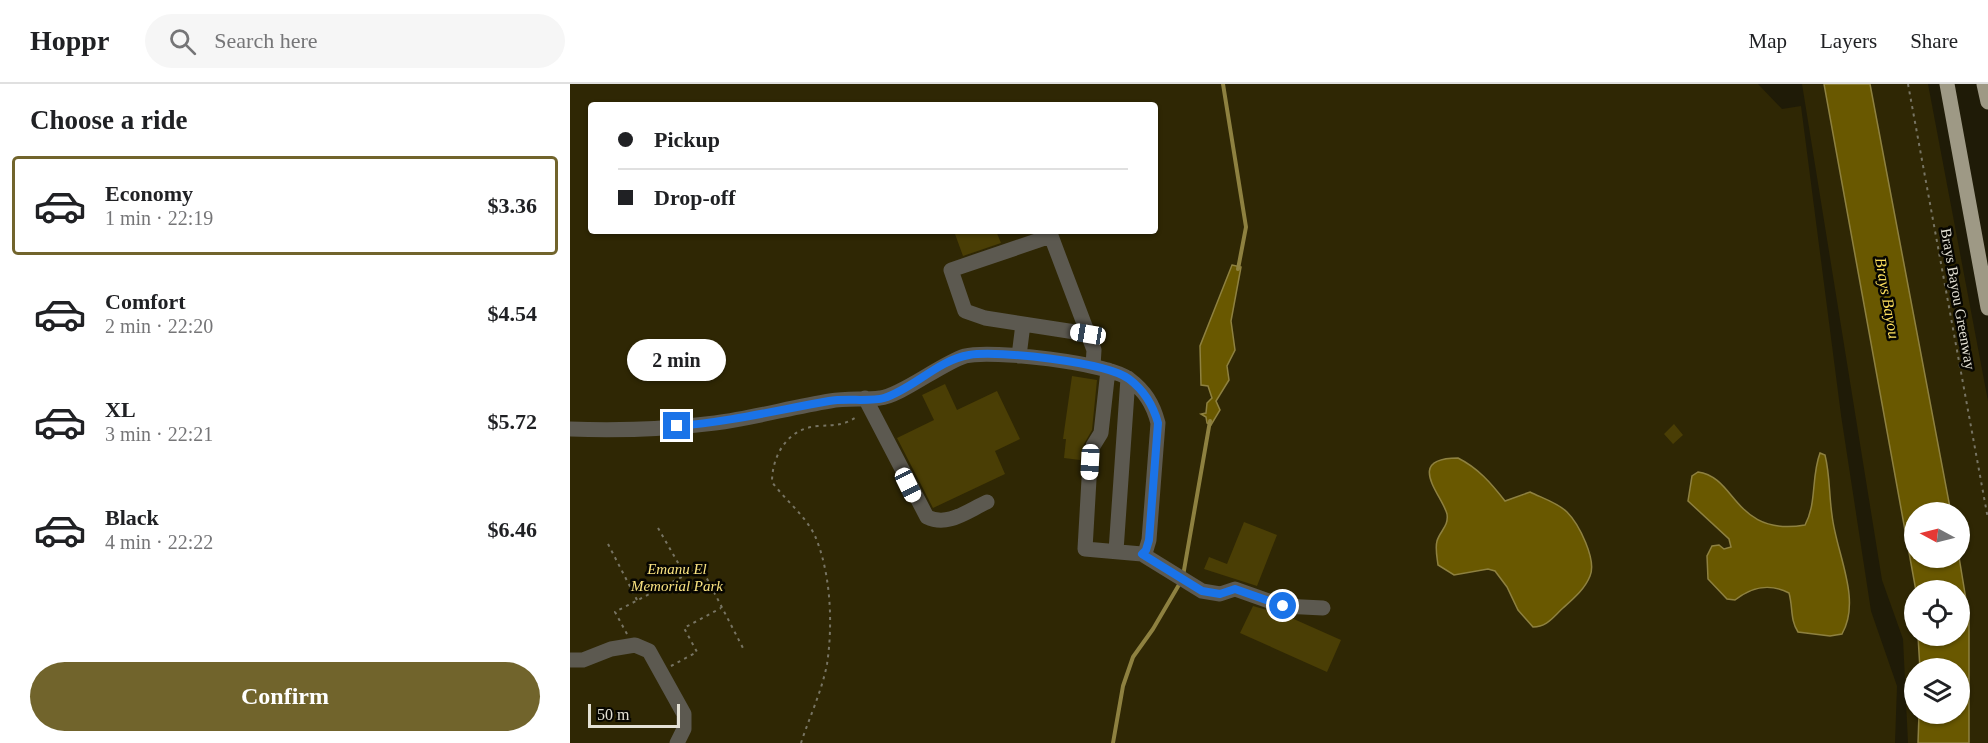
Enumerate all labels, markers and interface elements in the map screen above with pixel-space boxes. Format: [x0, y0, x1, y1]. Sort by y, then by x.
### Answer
search box [145, 14, 565, 68]
text: Hoppr [30, 25, 109, 56]
icon: search [166, 25, 199, 58]
text: Search here [214, 28, 318, 53]
text: Map [1749, 29, 1787, 53]
text: Layers [1820, 29, 1877, 53]
text: Share [1910, 29, 1958, 53]
text: Choose a ride [30, 105, 188, 135]
text: Pickup [654, 127, 720, 152]
icon: car [33, 179, 87, 233]
text: Economy [105, 181, 193, 206]
text: Drop-off [654, 185, 735, 210]
text: $3.36 [488, 193, 537, 218]
text: 1 min · 22:19 [105, 207, 213, 229]
street label: Brays Bayou Greenway [1938, 227, 1978, 371]
water label: Brays Bayou [1871, 256, 1903, 340]
icon: car [33, 287, 87, 341]
text: Comfort [105, 289, 186, 314]
text: $4.54 [488, 301, 537, 326]
text: 2 min · 22:20 [105, 315, 213, 337]
car [1069, 322, 1107, 346]
callout: 2 min [627, 339, 726, 381]
text: 2 min [652, 349, 701, 371]
icon: car [33, 395, 87, 449]
text: XL [105, 397, 136, 422]
text: $5.72 [488, 409, 537, 434]
route end [663, 412, 690, 439]
text: 3 min · 22:21 [105, 423, 213, 445]
car [1080, 444, 1100, 480]
car [892, 465, 924, 505]
north arrow [1904, 502, 1970, 568]
map controls [1904, 502, 1970, 724]
icon: car [33, 503, 87, 557]
text: Black [105, 505, 159, 530]
text: $6.46 [488, 517, 537, 542]
text: 4 min · 22:22 [105, 531, 213, 553]
park label: Emanu El Memorial Park [630, 561, 723, 594]
button: locate [1904, 580, 1970, 646]
route start [1269, 592, 1296, 619]
button: layers [1904, 658, 1970, 724]
button: Confirm [30, 662, 540, 731]
scale bar [588, 701, 680, 728]
text: 50 m [597, 706, 629, 723]

